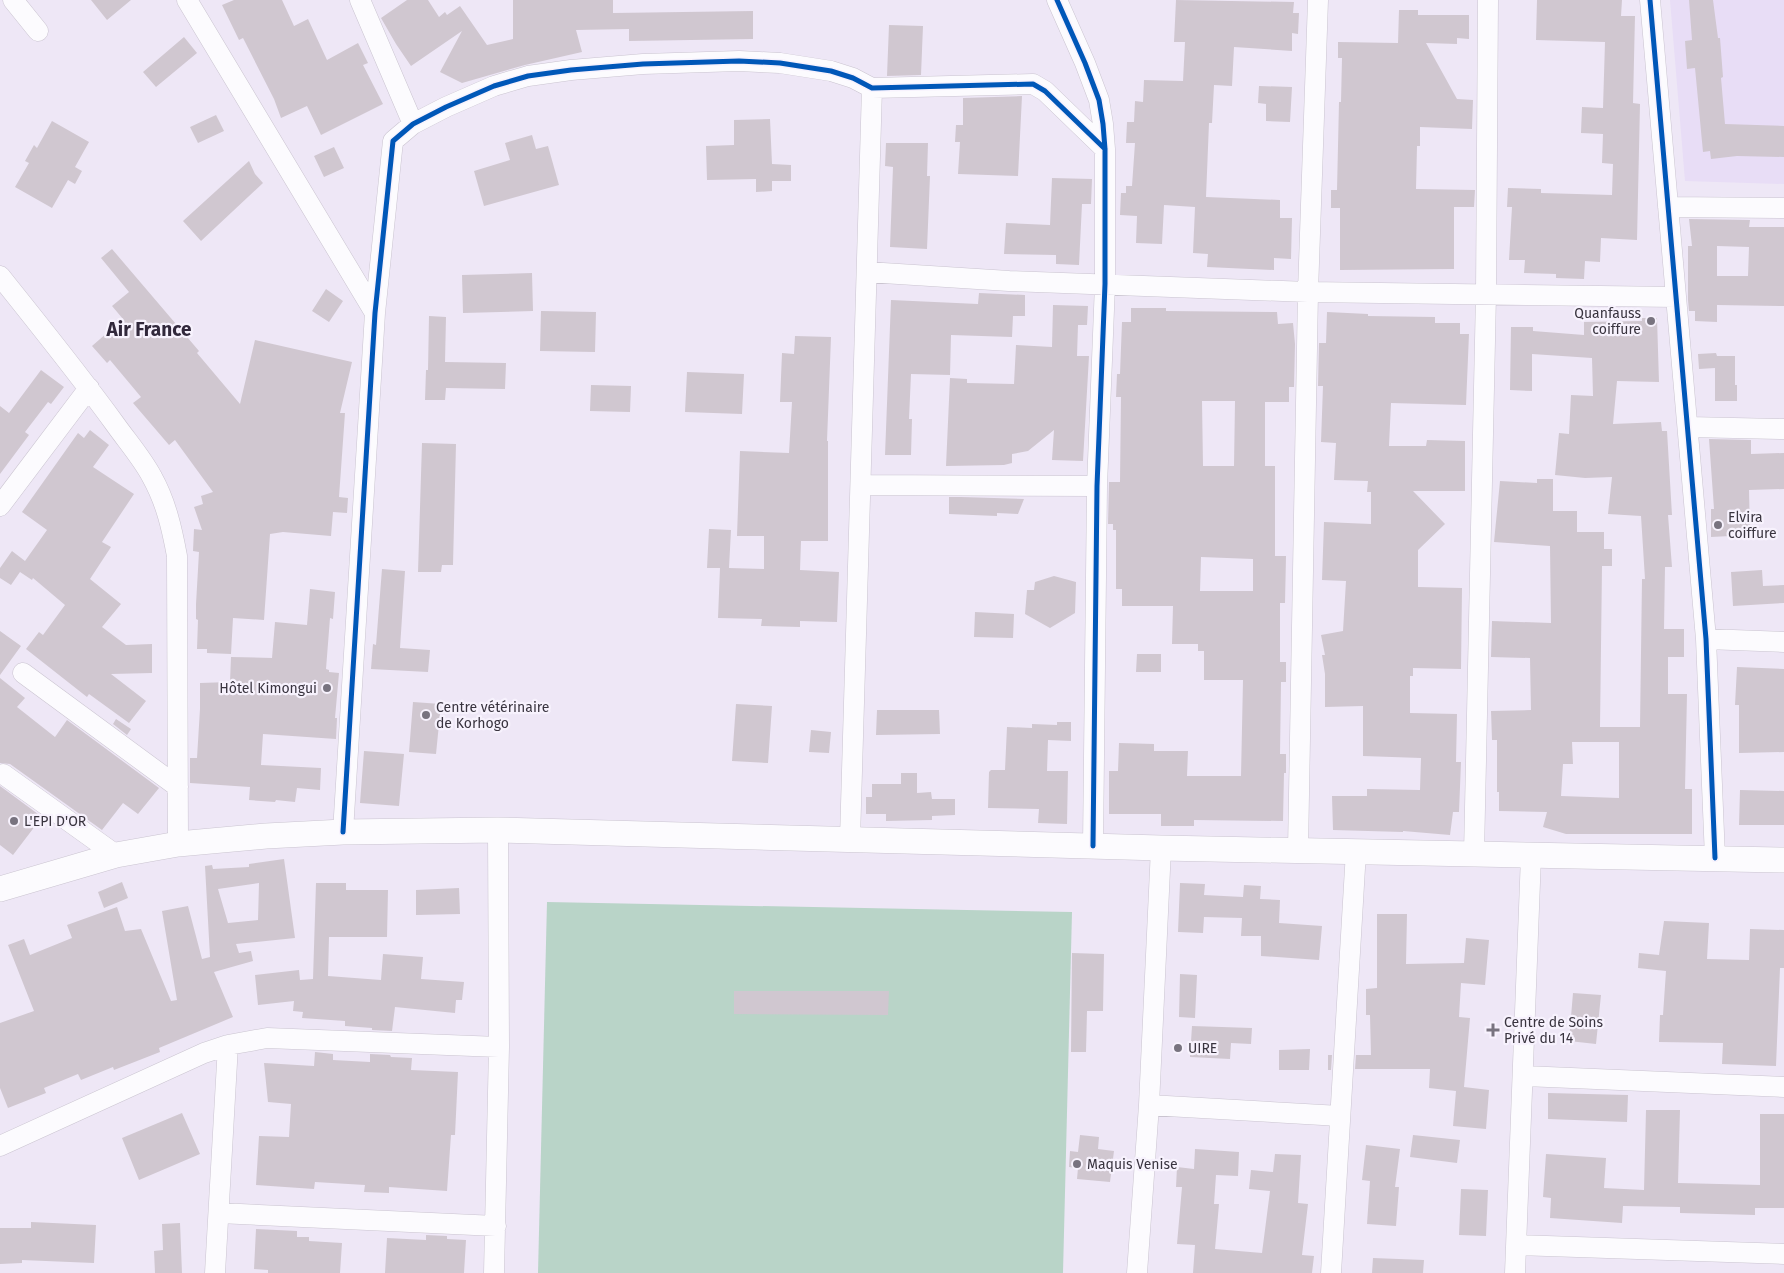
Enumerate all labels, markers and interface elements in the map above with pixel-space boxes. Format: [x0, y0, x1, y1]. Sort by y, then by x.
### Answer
place label: Quanfauss coiffure [1574, 305, 1641, 338]
marker: Quanfauss coiffure [1645, 315, 1657, 327]
district label: Air France [106, 318, 191, 341]
place label: Elvira coiffure [1728, 509, 1777, 542]
marker: Elvira coiffure [1712, 519, 1724, 531]
place label: Hôtel Kimongui [219, 680, 317, 697]
marker: Hôtel Kimongui [321, 682, 333, 694]
place label: Centre vétérinaire de Korhogo [436, 699, 549, 732]
marker: Centre vétérinaire de Korhogo [420, 709, 432, 721]
place label: L'EPI D'OR [24, 813, 87, 830]
marker: L'EPI D'OR [8, 815, 20, 827]
place label: Centre de Soins Privé du 14 [1504, 1014, 1603, 1047]
marker: Centre de Soins Privé du 14 [1486, 1023, 1500, 1037]
place label: UIRE [1188, 1040, 1217, 1057]
marker: UIRE [1172, 1042, 1184, 1054]
place label: Maquis Venise [1087, 1156, 1178, 1173]
marker: Maquis Venise [1071, 1158, 1083, 1170]

